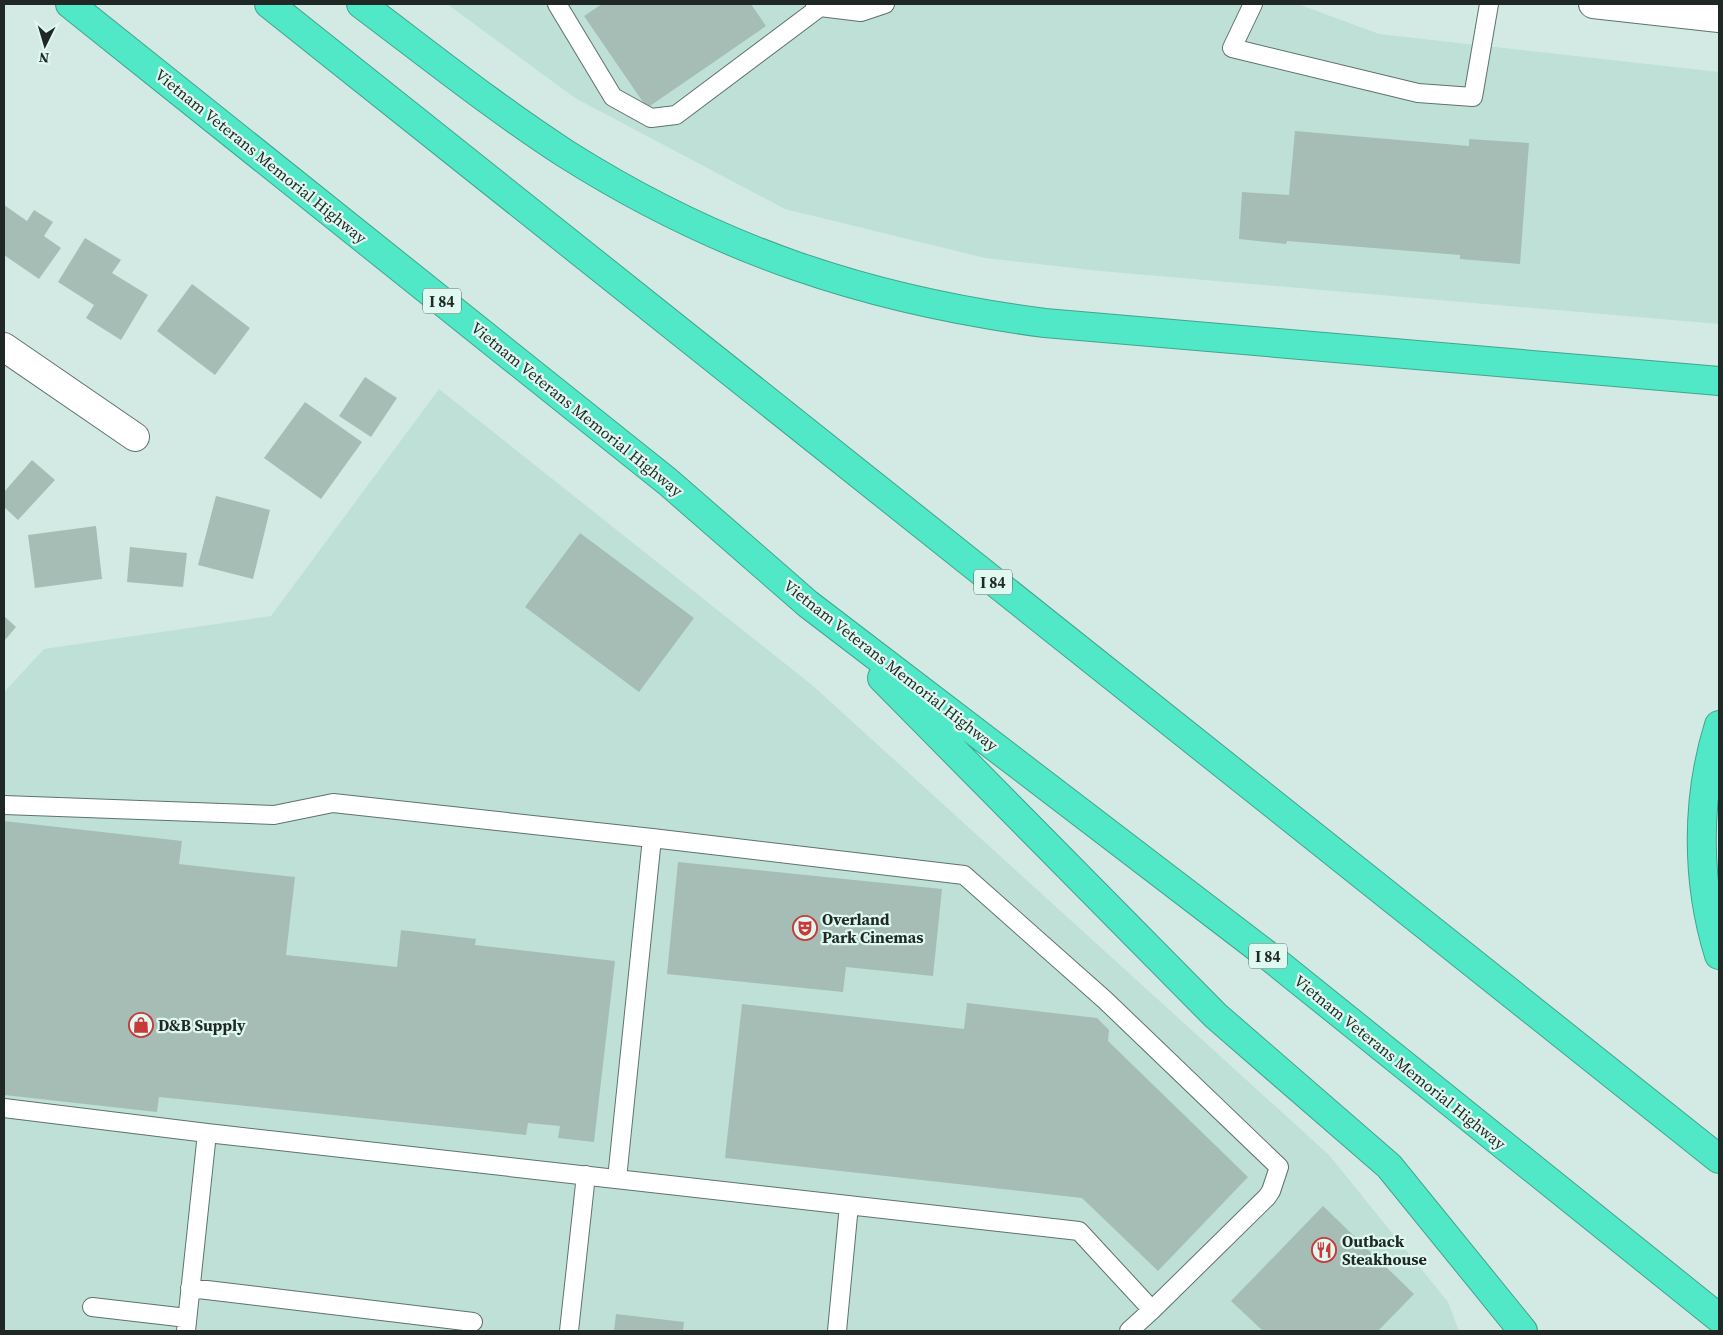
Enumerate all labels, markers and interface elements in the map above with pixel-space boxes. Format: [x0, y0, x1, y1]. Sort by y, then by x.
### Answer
north arrow [20, 20, 70, 70]
text: N [38, 48, 50, 68]
street label: Vietnam Veterans Memorial Highway [151, 64, 372, 249]
road number: I 84 [423, 288, 461, 314]
street label: Vietnam Veterans Memorial Highway [467, 317, 688, 502]
road number: I 84 [974, 570, 1012, 594]
street label: Vietnam Veterans Memorial Highway [779, 574, 1003, 756]
place label: Overland Park Cinemas [822, 908, 923, 948]
theatre icon: Overland Park Cinemas [792, 915, 818, 941]
road number: I 84 [1249, 944, 1287, 968]
street label: Vietnam Veterans Memorial Highway [1290, 970, 1511, 1155]
shop icon: D&B Supply [128, 1012, 154, 1038]
place label: D&B Supply [158, 1014, 246, 1036]
place label: Outback Steakhouse [1342, 1230, 1427, 1270]
restaurant icon: Outback Steakhouse [1311, 1237, 1337, 1263]

